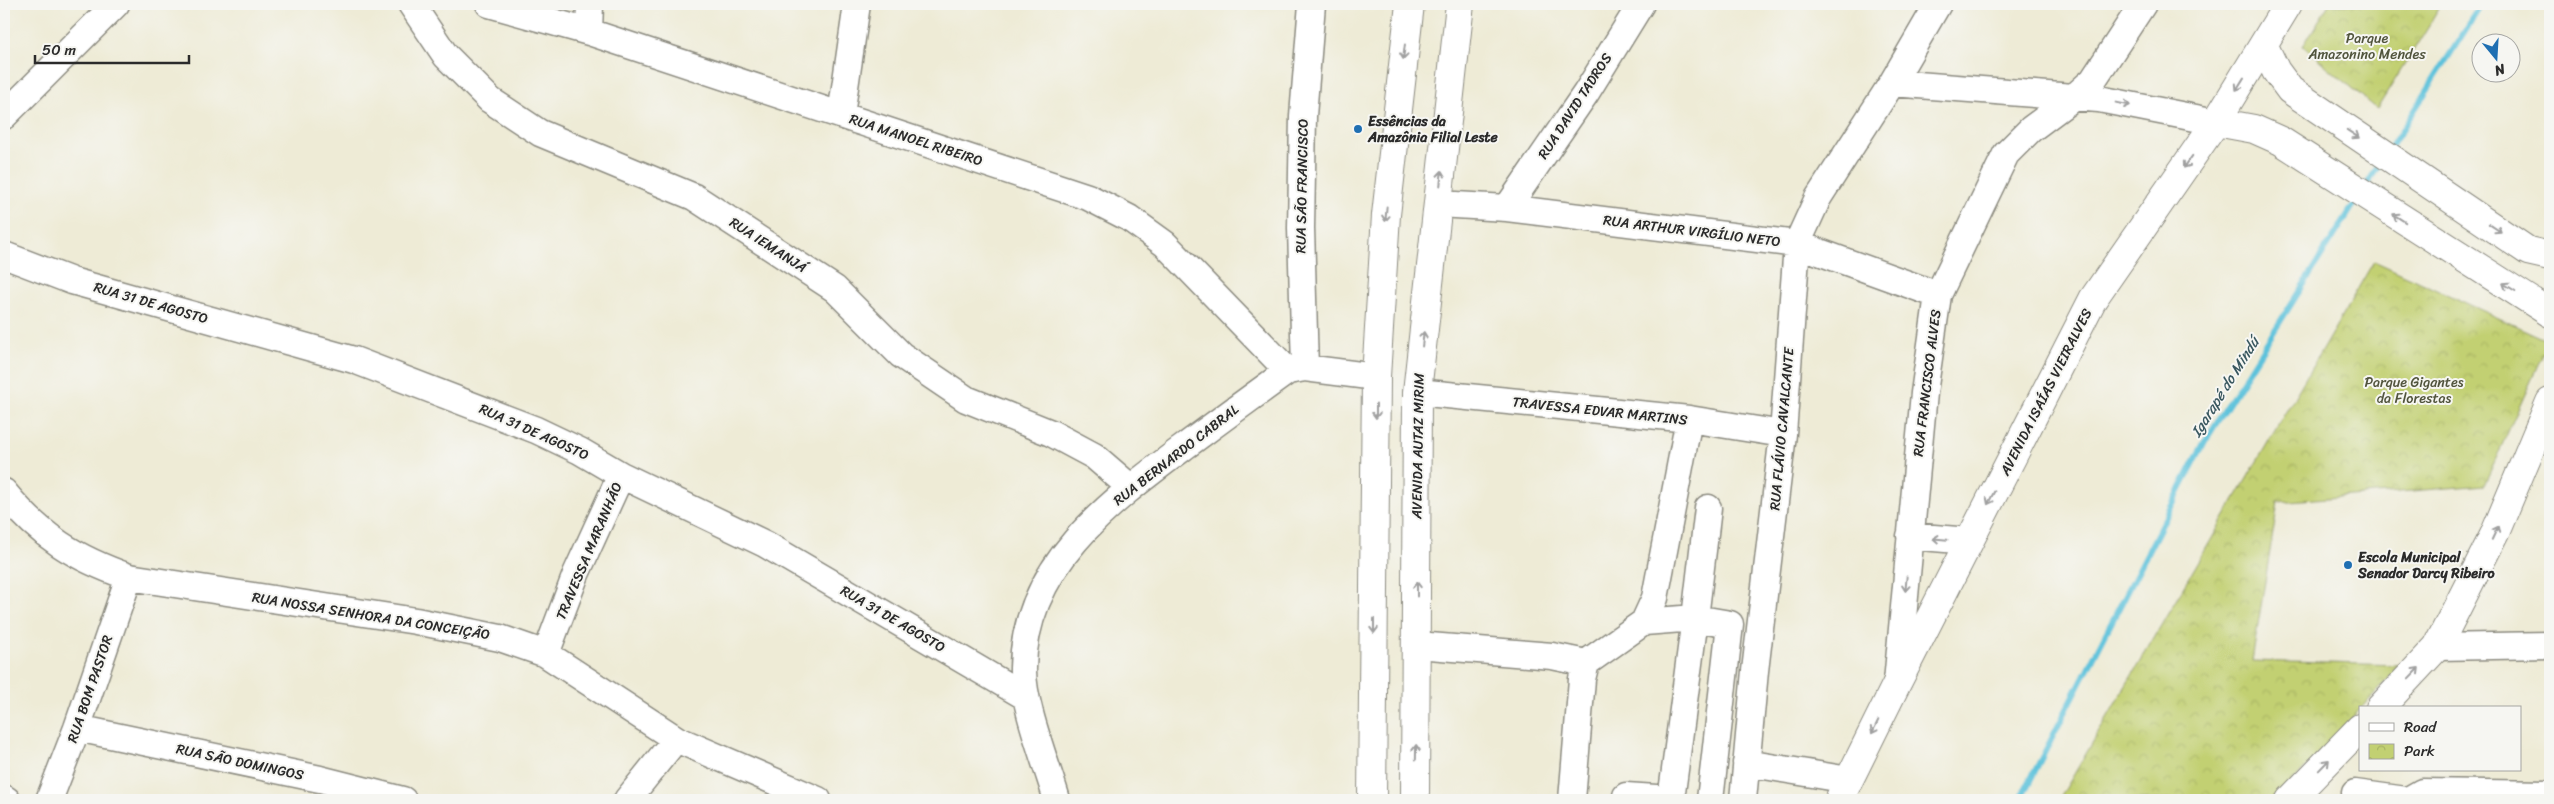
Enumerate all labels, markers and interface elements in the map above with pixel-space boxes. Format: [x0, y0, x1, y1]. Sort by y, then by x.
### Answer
park label: Parque Amazonino Mendes [2307, 26, 2426, 67]
scale bar [35, 32, 189, 64]
north arrow [2472, 32, 2522, 82]
text: 50 m [42, 37, 77, 63]
one-way arrow [1399, 44, 1409, 60]
street label: RUA DAVID TADROS [1531, 48, 1619, 164]
text: N [2491, 56, 2509, 83]
one-way arrow [2234, 77, 2244, 91]
one-way arrow [2114, 99, 2130, 109]
street label: RUA MANOEL RIBEIRO [846, 107, 986, 173]
place label: Essências da Amazônia Filial Leste [1367, 109, 1498, 150]
street label: RUA SÃO FRANCISCO [1288, 118, 1316, 254]
marker: Essências da Amazônia Filial Leste [1352, 123, 1364, 135]
one-way arrow [2346, 129, 2360, 139]
one-way arrow [2183, 155, 2193, 169]
one-way arrow [1436, 170, 1446, 186]
one-way arrow [1382, 205, 1391, 221]
street label: RUA ARTHUR VIRGÍLIO NETO [1602, 208, 1782, 254]
street label: RUA IEMANJÁ [724, 210, 813, 281]
one-way arrow [2393, 212, 2407, 222]
one-way arrow [2488, 223, 2502, 233]
street label: RUA 31 DE AGOSTO [91, 275, 211, 331]
one-way arrow [2502, 281, 2516, 291]
street label: AVENIDA ISAÍAS VIEIRALVES [1992, 304, 2099, 481]
street label: RUA FRANCISCO ALVES [1906, 308, 1948, 458]
water label: Igarapé do Mindú [2183, 329, 2268, 443]
one-way arrow [1418, 332, 1428, 348]
street label: RUA FLÁVIO CAVALCANTE [1762, 345, 1802, 512]
park label: Parque Gigantes da Florestas [2365, 370, 2464, 411]
street label: AVENIDA AUTAZ MIRIM [1404, 373, 1432, 520]
street label: TRAVESSA EDVAR MARTINS [1511, 389, 1689, 433]
street label: RUA 31 DE AGOSTO [475, 397, 593, 467]
street label: RUA BERNARDO CABRAL [1108, 397, 1245, 512]
one-way arrow [1371, 402, 1381, 419]
street label: TRAVESSA MARANHÃO [549, 478, 629, 624]
one-way arrow [1986, 490, 1995, 505]
one-way arrow [2491, 526, 2500, 541]
one-way arrow [1932, 534, 1948, 544]
place label: Escola Municipal Senador Darcy Ribeiro [2357, 545, 2496, 586]
marker: Escola Municipal Senador Darcy Ribeiro [2342, 559, 2354, 571]
one-way arrow [1901, 576, 1910, 592]
street label: RUA 31 DE AGOSTO [836, 579, 950, 659]
one-way arrow [1412, 581, 1422, 598]
street label: RUA NOSSA SENHORA DA CONCEIÇÃO [250, 585, 492, 647]
one-way arrow [1369, 618, 1379, 634]
street label: RUA BOM PASTOR [60, 631, 120, 746]
one-way arrow [2408, 666, 2420, 679]
legend [2359, 706, 2522, 772]
text: Road [2404, 714, 2437, 740]
one-way arrow [1870, 719, 1879, 734]
street label: RUA SÃO DOMINGOS [174, 736, 306, 788]
text: Park [2404, 738, 2435, 764]
one-way arrow [1411, 744, 1421, 760]
one-way arrow [2318, 759, 2330, 772]

